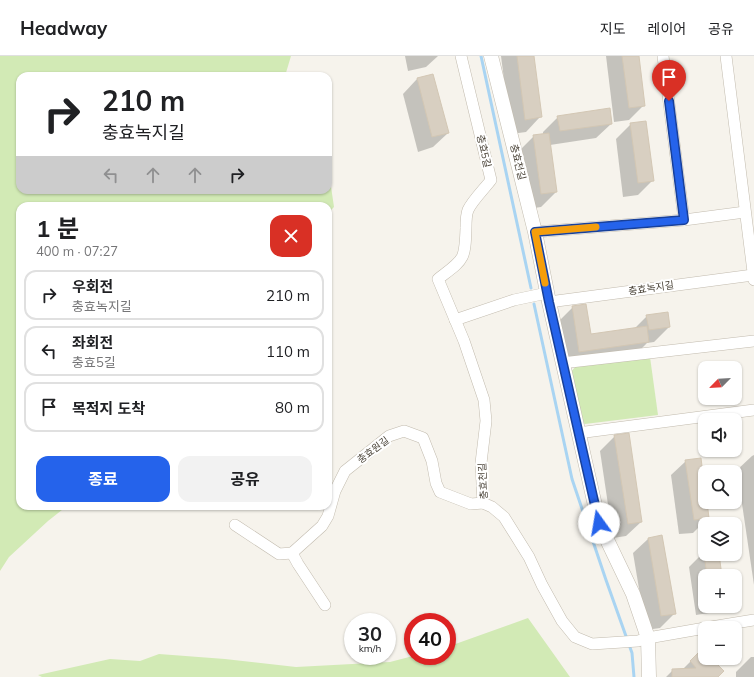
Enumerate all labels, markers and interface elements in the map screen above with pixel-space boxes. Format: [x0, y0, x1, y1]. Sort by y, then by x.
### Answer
text: Headway [20, 16, 107, 40]
text: 지도 [600, 20, 626, 38]
text: 레이어 [648, 20, 686, 38]
text: 공유 [708, 20, 734, 38]
pin [652, 60, 686, 101]
icon: arrive [658, 66, 680, 88]
text: 210 m [102, 83, 185, 118]
icon: right [36, 88, 88, 140]
text: 충효녹지길 [102, 121, 185, 144]
street label: 충효5길 [474, 133, 494, 169]
street label: 충효천길 [507, 143, 529, 181]
icon: left [100, 164, 122, 186]
icon: ahead [142, 164, 164, 186]
icon: ahead [184, 164, 206, 186]
icon: right [226, 164, 248, 186]
text: 1 분 [36, 213, 79, 243]
button: close [270, 215, 312, 257]
text: 400 m · 07:27 [36, 243, 118, 259]
text: 우회전 [72, 277, 113, 296]
street label: 충효녹지길 [627, 278, 675, 298]
icon: right [38, 284, 60, 306]
text: 210 m [266, 286, 310, 305]
text: 충효녹지길 [72, 298, 132, 314]
text: 좌회전 [72, 333, 113, 352]
icon: left [38, 340, 60, 362]
text: 110 m [266, 342, 310, 361]
text: 충효5길 [72, 354, 116, 370]
north arrow [698, 361, 742, 405]
map controls [698, 361, 742, 665]
icon: arrive [38, 396, 60, 418]
text: 80 m [275, 398, 310, 417]
text: 목적지 도착 [72, 399, 145, 418]
button: sound [698, 413, 742, 457]
street label: 충효원길 [354, 434, 392, 466]
button: 종료 [36, 456, 170, 502]
button: 공유 [178, 456, 312, 502]
street label: 충효천길 [476, 462, 490, 500]
button: search [698, 465, 742, 509]
position arrow [578, 502, 620, 544]
button: layers [698, 517, 742, 561]
button: + [698, 569, 742, 613]
speed limit sign: 40 [404, 613, 456, 665]
text: 30 [358, 621, 382, 646]
button: − [698, 621, 742, 665]
text: km/h [359, 642, 381, 655]

